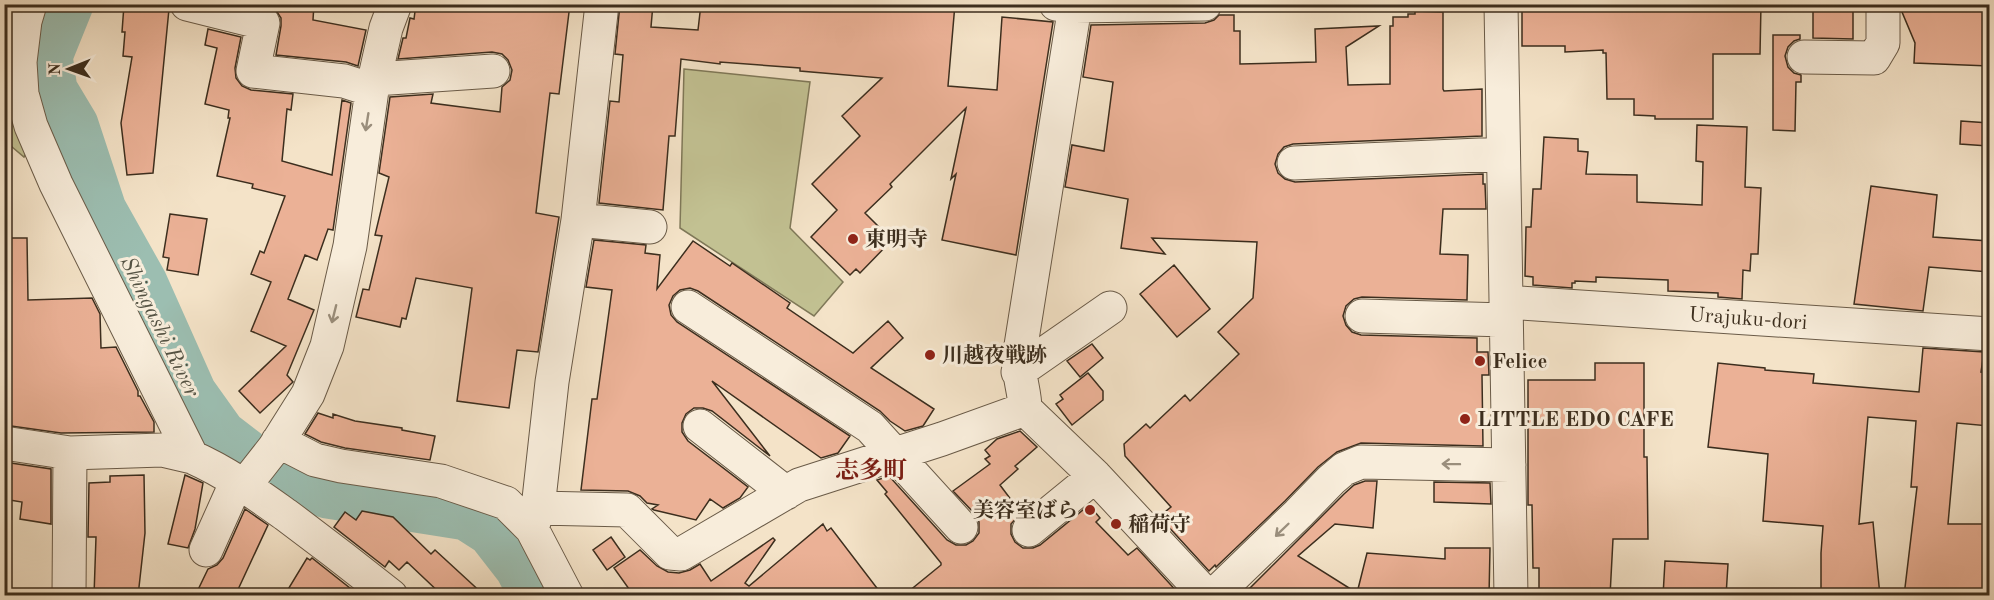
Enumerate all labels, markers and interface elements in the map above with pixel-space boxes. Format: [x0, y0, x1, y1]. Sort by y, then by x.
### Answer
north arrow [39, 39, 99, 99]
text: N [48, 62, 64, 75]
one-way arrow [362, 112, 373, 132]
place label: 東明寺 [865, 228, 928, 251]
marker: 東明寺 [846, 232, 860, 246]
water label: Shingashi River [116, 253, 203, 401]
one-way arrow [328, 305, 340, 324]
street label: Urajuku-dori [1688, 305, 1808, 334]
place label: 川越夜戦跡 [942, 344, 1047, 367]
marker: 川越夜戦跡 [923, 348, 937, 362]
place label: Felice [1492, 352, 1547, 373]
marker: Felice [1473, 354, 1487, 368]
place label: LITTLE EDO CAFE [1477, 410, 1674, 431]
marker: LITTLE EDO CAFE [1458, 412, 1472, 426]
district label: 志多町 [835, 457, 907, 484]
one-way arrow [1441, 458, 1461, 470]
place label: 美容室ばら [973, 498, 1078, 522]
marker: 美容室ばら [1083, 503, 1097, 517]
place label: 稲荷守 [1128, 513, 1191, 536]
marker: 稲荷守 [1109, 517, 1123, 531]
one-way arrow [1274, 523, 1289, 537]

